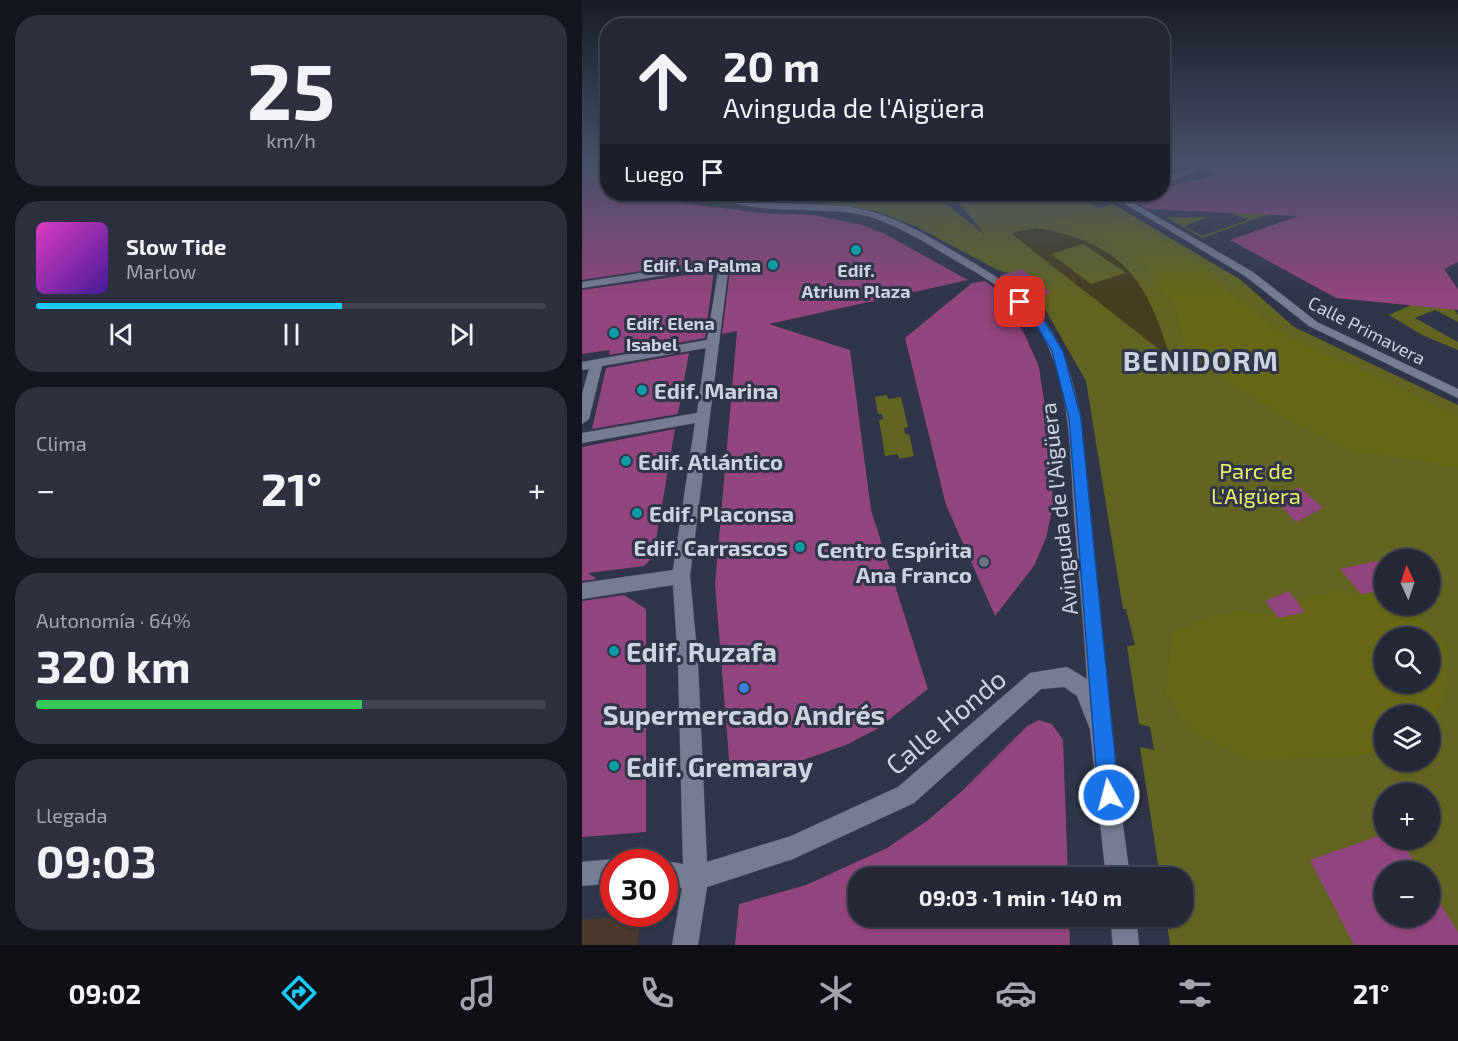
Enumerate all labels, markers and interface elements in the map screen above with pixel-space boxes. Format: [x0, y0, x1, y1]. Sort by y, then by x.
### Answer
text: 20 m [723, 40, 820, 90]
text: 25 [247, 42, 335, 136]
icon: ahead [624, 42, 702, 120]
text: Avinguda de l'Aigüera [723, 91, 985, 123]
text: km/h [266, 128, 316, 152]
icon: arrive [696, 156, 729, 189]
text: Luego [624, 160, 684, 186]
text: Slow Tide [126, 233, 226, 259]
marker: Edif. Atrium Plaza [849, 243, 863, 257]
place label: Edif. La Palma [643, 254, 761, 276]
marker: Edif. La Palma [766, 258, 780, 272]
text: Marlow [126, 259, 196, 283]
place label: Edif. Atrium Plaza [802, 259, 910, 302]
pin [994, 276, 1045, 327]
icon: arrive [1003, 285, 1036, 318]
street label: Calle Primavera [1305, 291, 1429, 369]
place label: Edif. Elena Isabel [626, 312, 715, 355]
icon: previous [105, 318, 138, 351]
icon: pause [275, 318, 308, 351]
icon: next [445, 318, 478, 351]
marker: Edif. Elena Isabel [607, 326, 621, 340]
district label: BENIDORM [1123, 343, 1279, 377]
place label: Edif. Marina [654, 377, 778, 403]
marker: Edif. Marina [635, 383, 649, 397]
street label: Avinguda de l'Aigüera [1034, 402, 1082, 616]
text: Clima [36, 431, 87, 455]
place label: Edif. Atlántico [638, 448, 783, 474]
marker: Edif. Atlántico [619, 454, 633, 468]
park label: Parc de L'Aigüera [1211, 457, 1301, 508]
text: 21° [261, 461, 322, 515]
text: − [36, 469, 55, 509]
text: + [528, 469, 546, 509]
place label: Edif. Placonsa [649, 500, 794, 526]
marker: Edif. Placonsa [630, 506, 644, 520]
place label: Edif. Carrascos [634, 534, 788, 560]
place label: Centro Espírita Ana Franco [817, 536, 972, 587]
marker: Edif. Carrascos [793, 540, 807, 554]
north arrow [1374, 549, 1440, 615]
map controls [1374, 549, 1440, 927]
marker: Centro Espírita Ana Franco [977, 555, 991, 569]
text: Autonomía · 64% [36, 608, 191, 632]
button: search [1374, 627, 1440, 693]
place label: Edif. Ruzafa [626, 635, 777, 667]
text: 320 km [36, 638, 191, 692]
marker: Edif. Ruzafa [607, 644, 621, 658]
street label: Calle Hondo [879, 662, 1011, 780]
marker: Supermercado Andrés [737, 681, 751, 695]
place label: Supermercado Andrés [603, 698, 885, 730]
button: layers [1374, 705, 1440, 771]
place label: Edif. Gremaray [626, 750, 814, 783]
marker: Edif. Gremaray [607, 759, 621, 773]
position arrow [1077, 763, 1141, 827]
button: + [1374, 783, 1440, 849]
text: Llegada [36, 803, 107, 827]
text: 09:03 [36, 833, 156, 887]
speed limit sign: 30 [600, 849, 678, 927]
button: − [1374, 861, 1440, 927]
text: 09:03 · 1 min · 140 m [919, 884, 1122, 910]
icon: directions [278, 972, 320, 1014]
icon: music [457, 972, 499, 1014]
icon: phone [636, 972, 678, 1014]
icon: climate [815, 972, 857, 1014]
icon: car [995, 972, 1037, 1014]
icon: filters [1174, 972, 1216, 1014]
text: 09:02 [69, 977, 141, 1009]
text: 21° [1353, 977, 1389, 1009]

